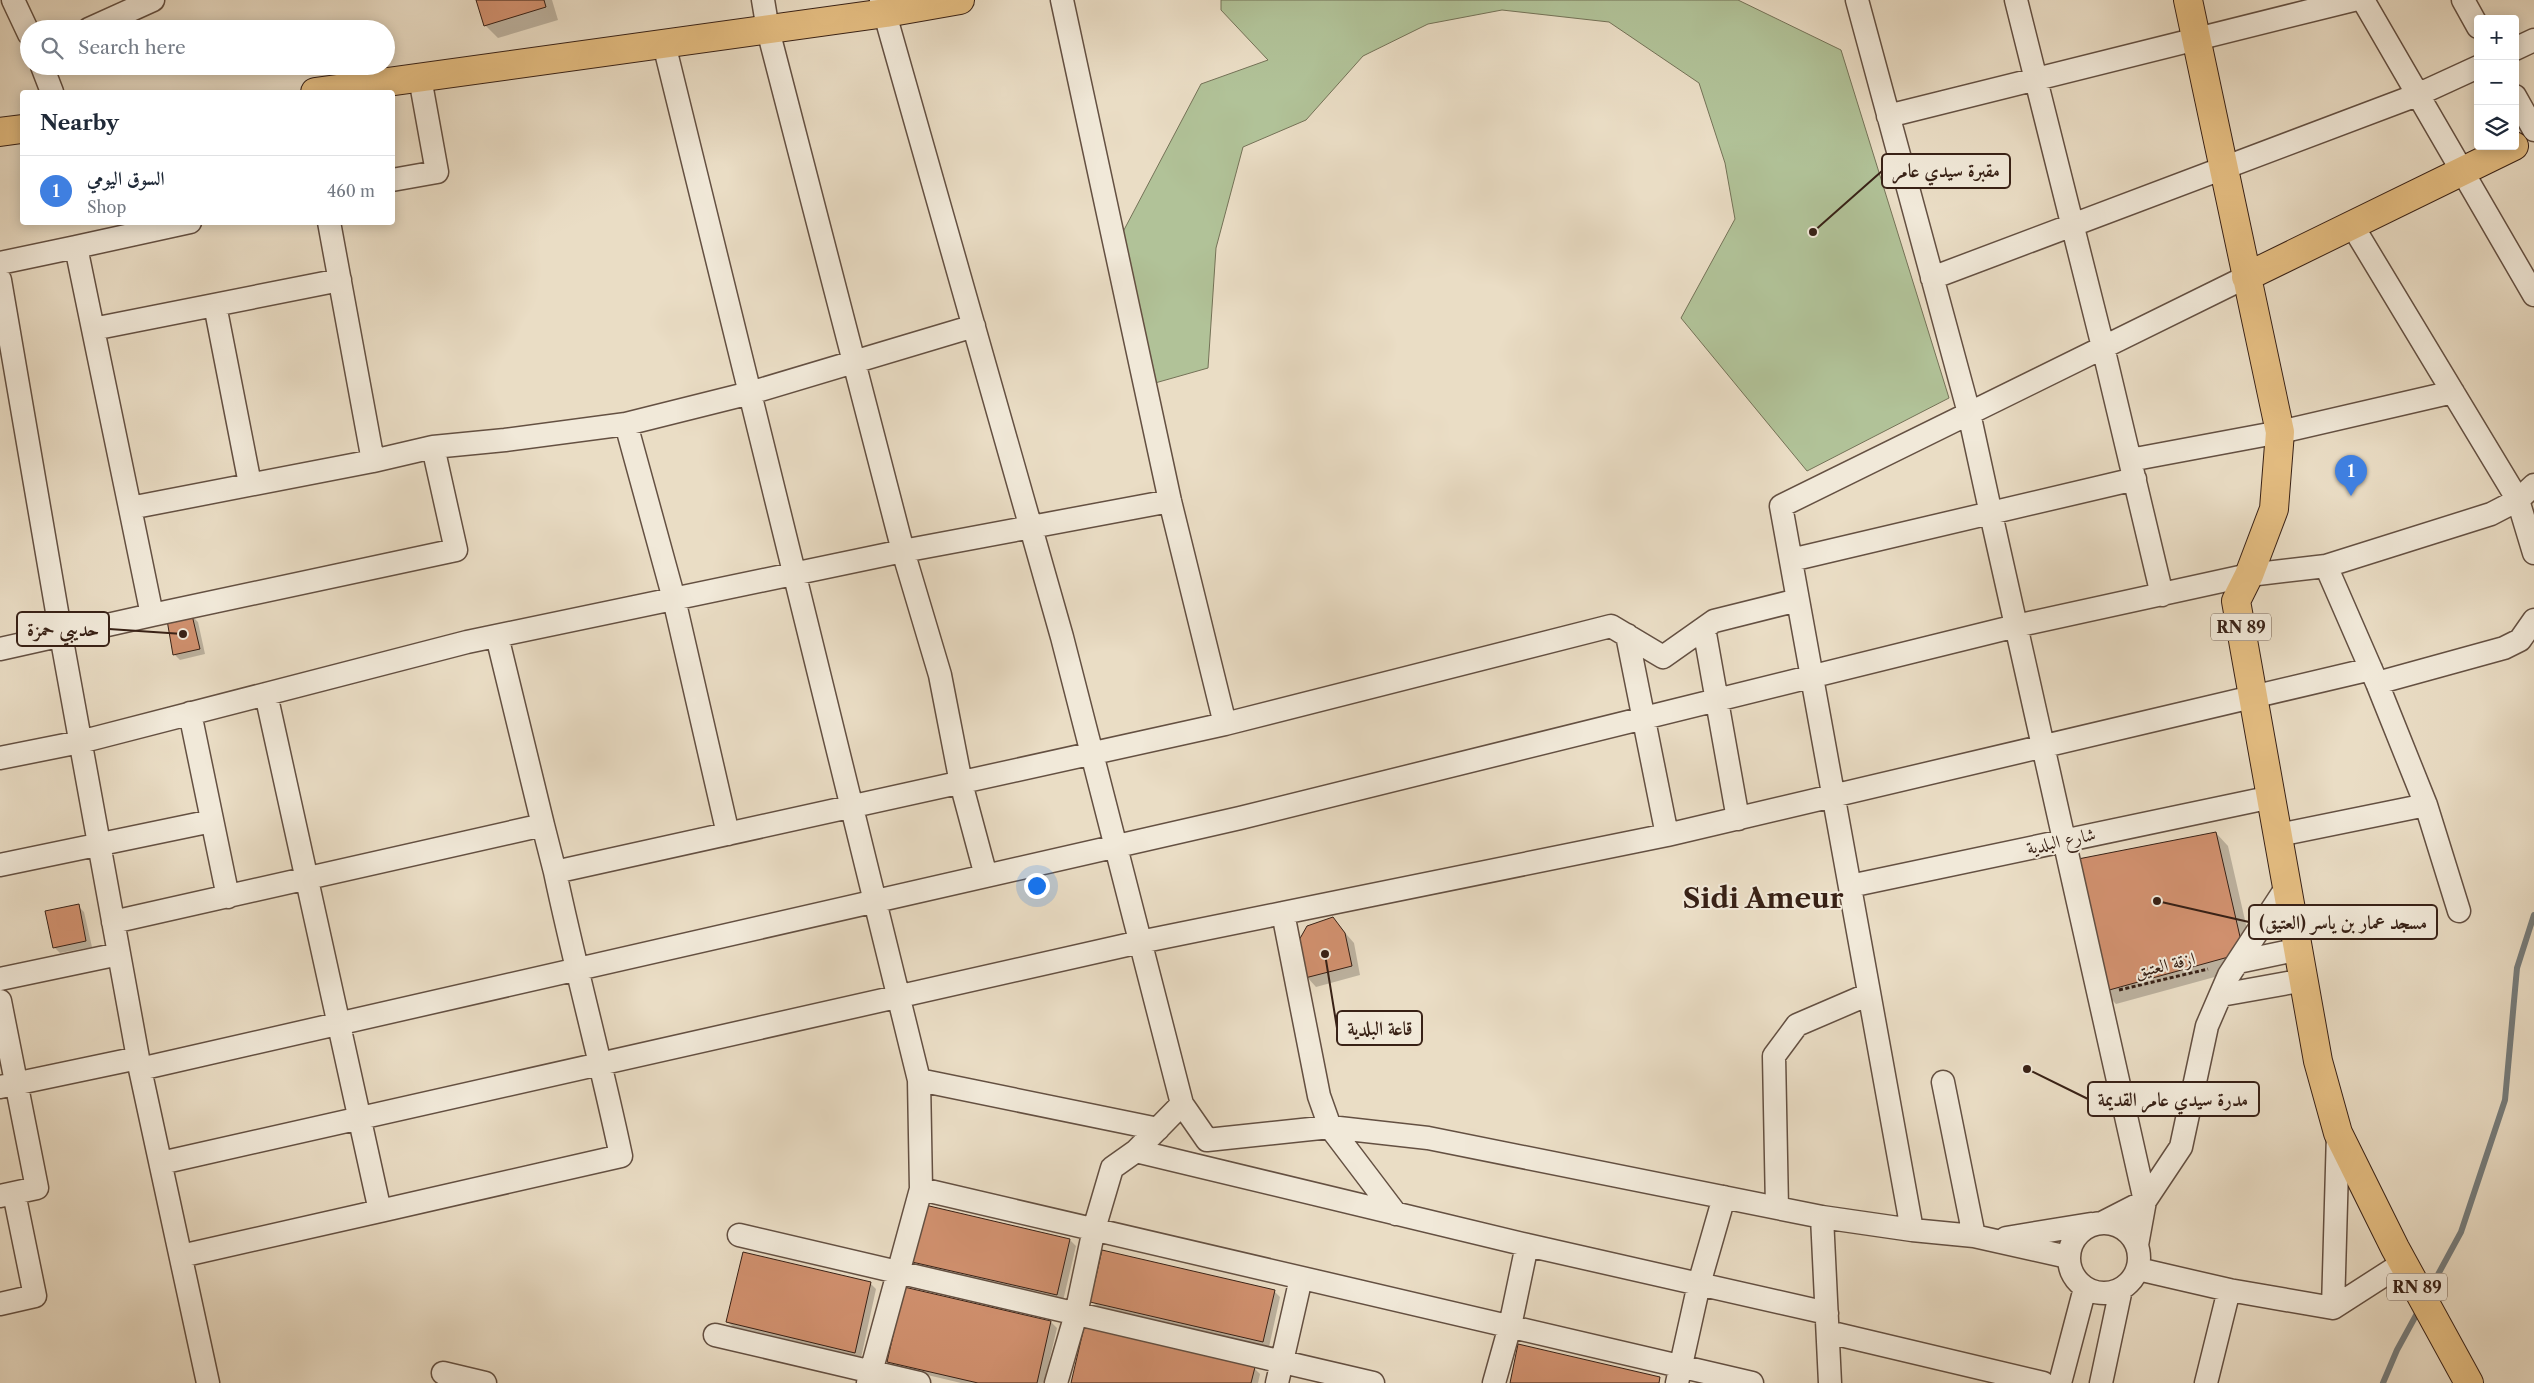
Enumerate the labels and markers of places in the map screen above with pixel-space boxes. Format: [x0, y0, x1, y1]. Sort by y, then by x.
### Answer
callout: مقبرة سيدي عامر [1882, 154, 2010, 188]
pin: 1 [2335, 455, 2367, 496]
callout: حديبي حمزة [17, 612, 109, 646]
callout: مسجد عمار بن ياسر (العتيق) [2249, 905, 2437, 939]
callout: قاعة البلدية [1337, 1011, 1422, 1045]
callout: مدرة سيدي عامر القديمة [2088, 1082, 2259, 1116]

